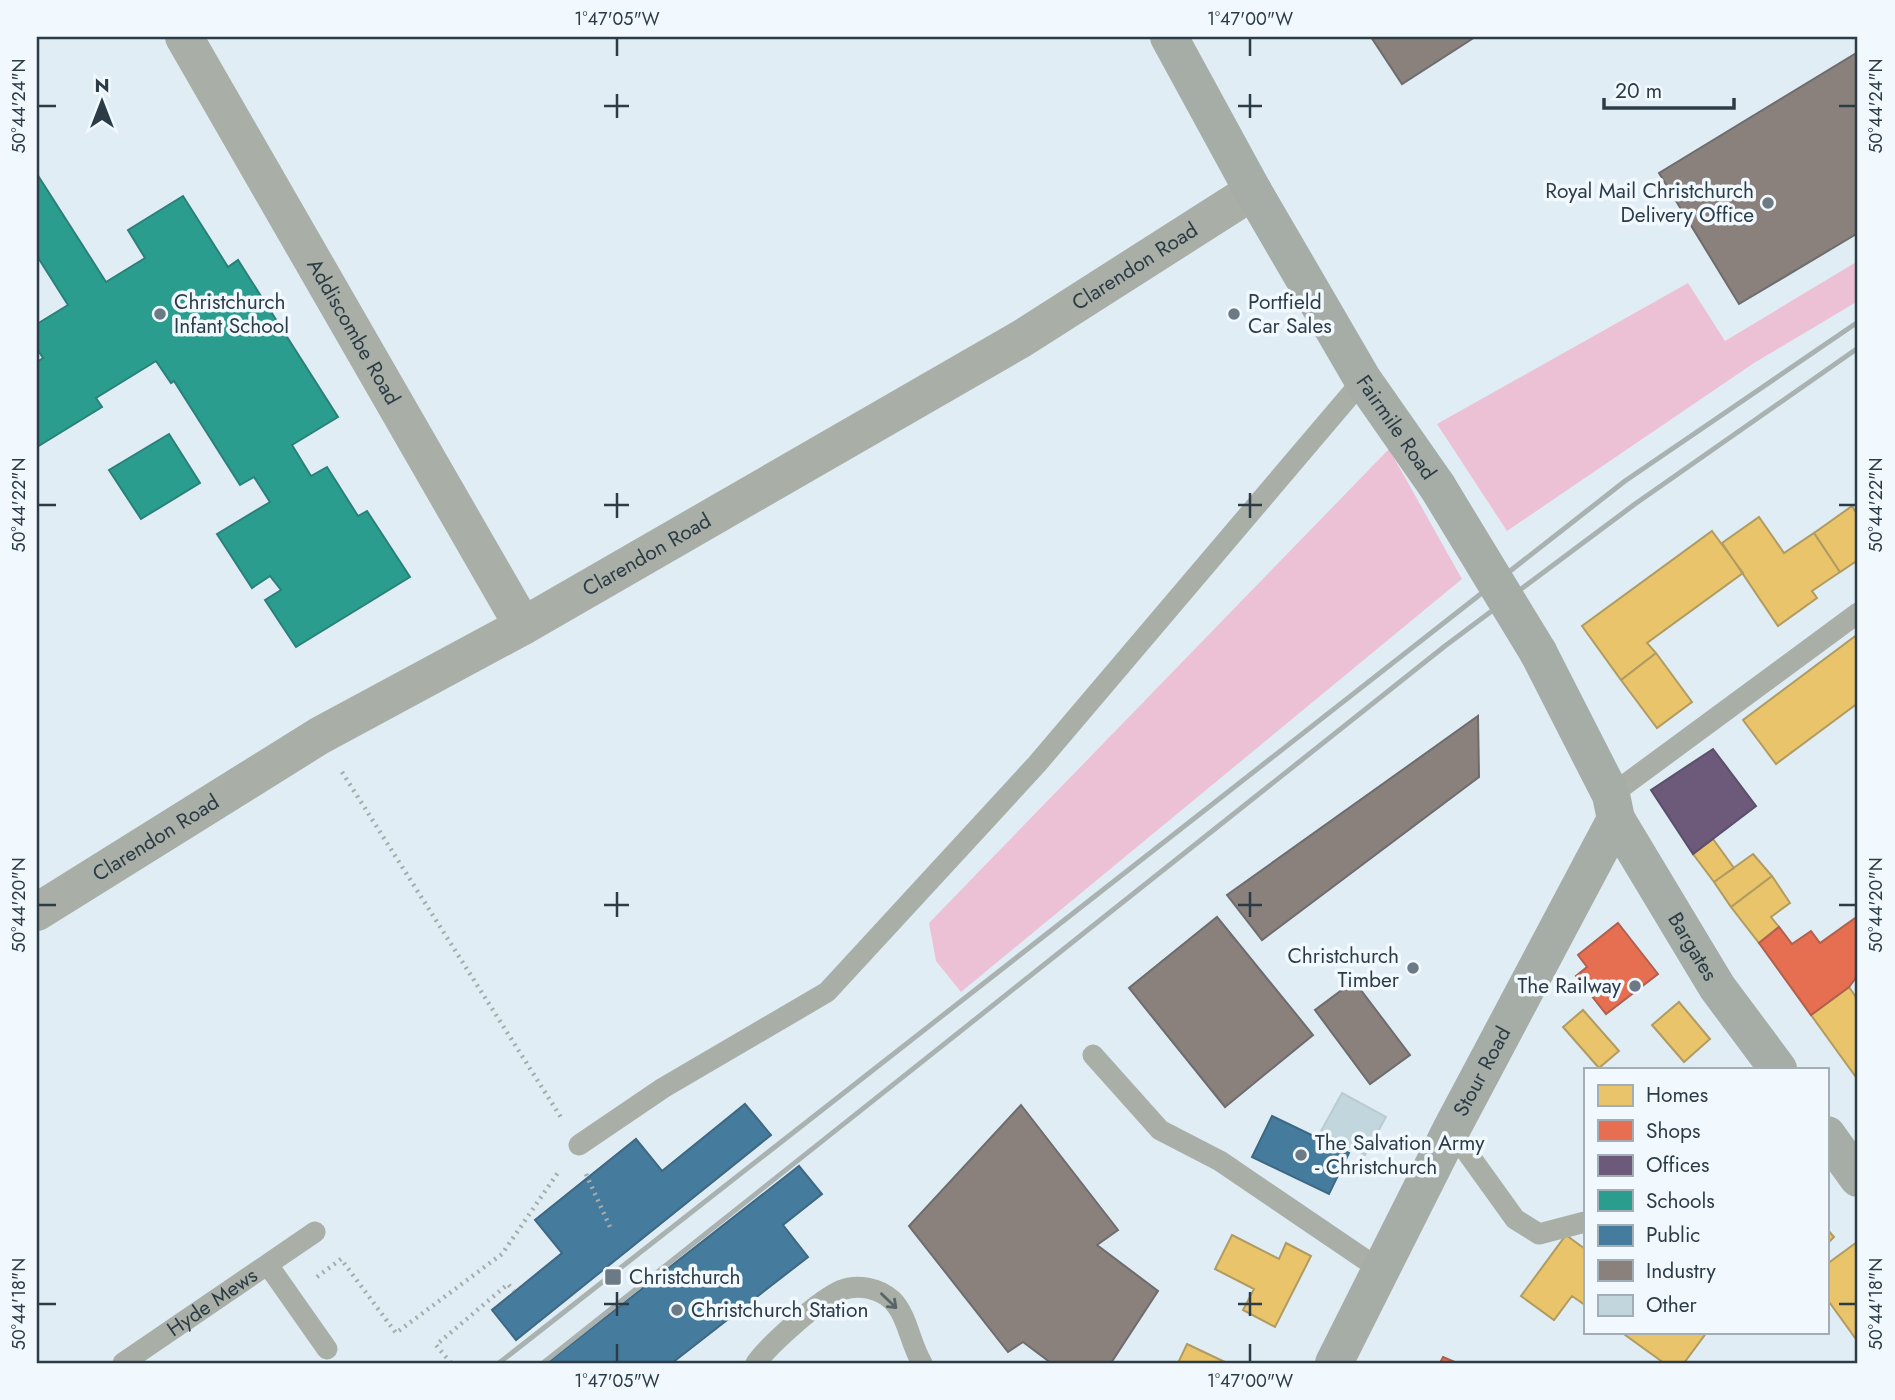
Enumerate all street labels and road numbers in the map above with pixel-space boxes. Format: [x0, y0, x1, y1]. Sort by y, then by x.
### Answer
street label: Clarendon Road [1066, 215, 1204, 318]
street label: Addiscombe Road [300, 253, 408, 410]
street label: Fairmile Road [1349, 369, 1443, 486]
street label: Clarendon Road [577, 506, 717, 604]
street label: Clarendon Road [87, 787, 225, 889]
street label: Bargates [1661, 907, 1725, 987]
street label: Stour Road [1446, 1021, 1518, 1122]
street label: Hyde Mews [161, 1261, 263, 1344]

